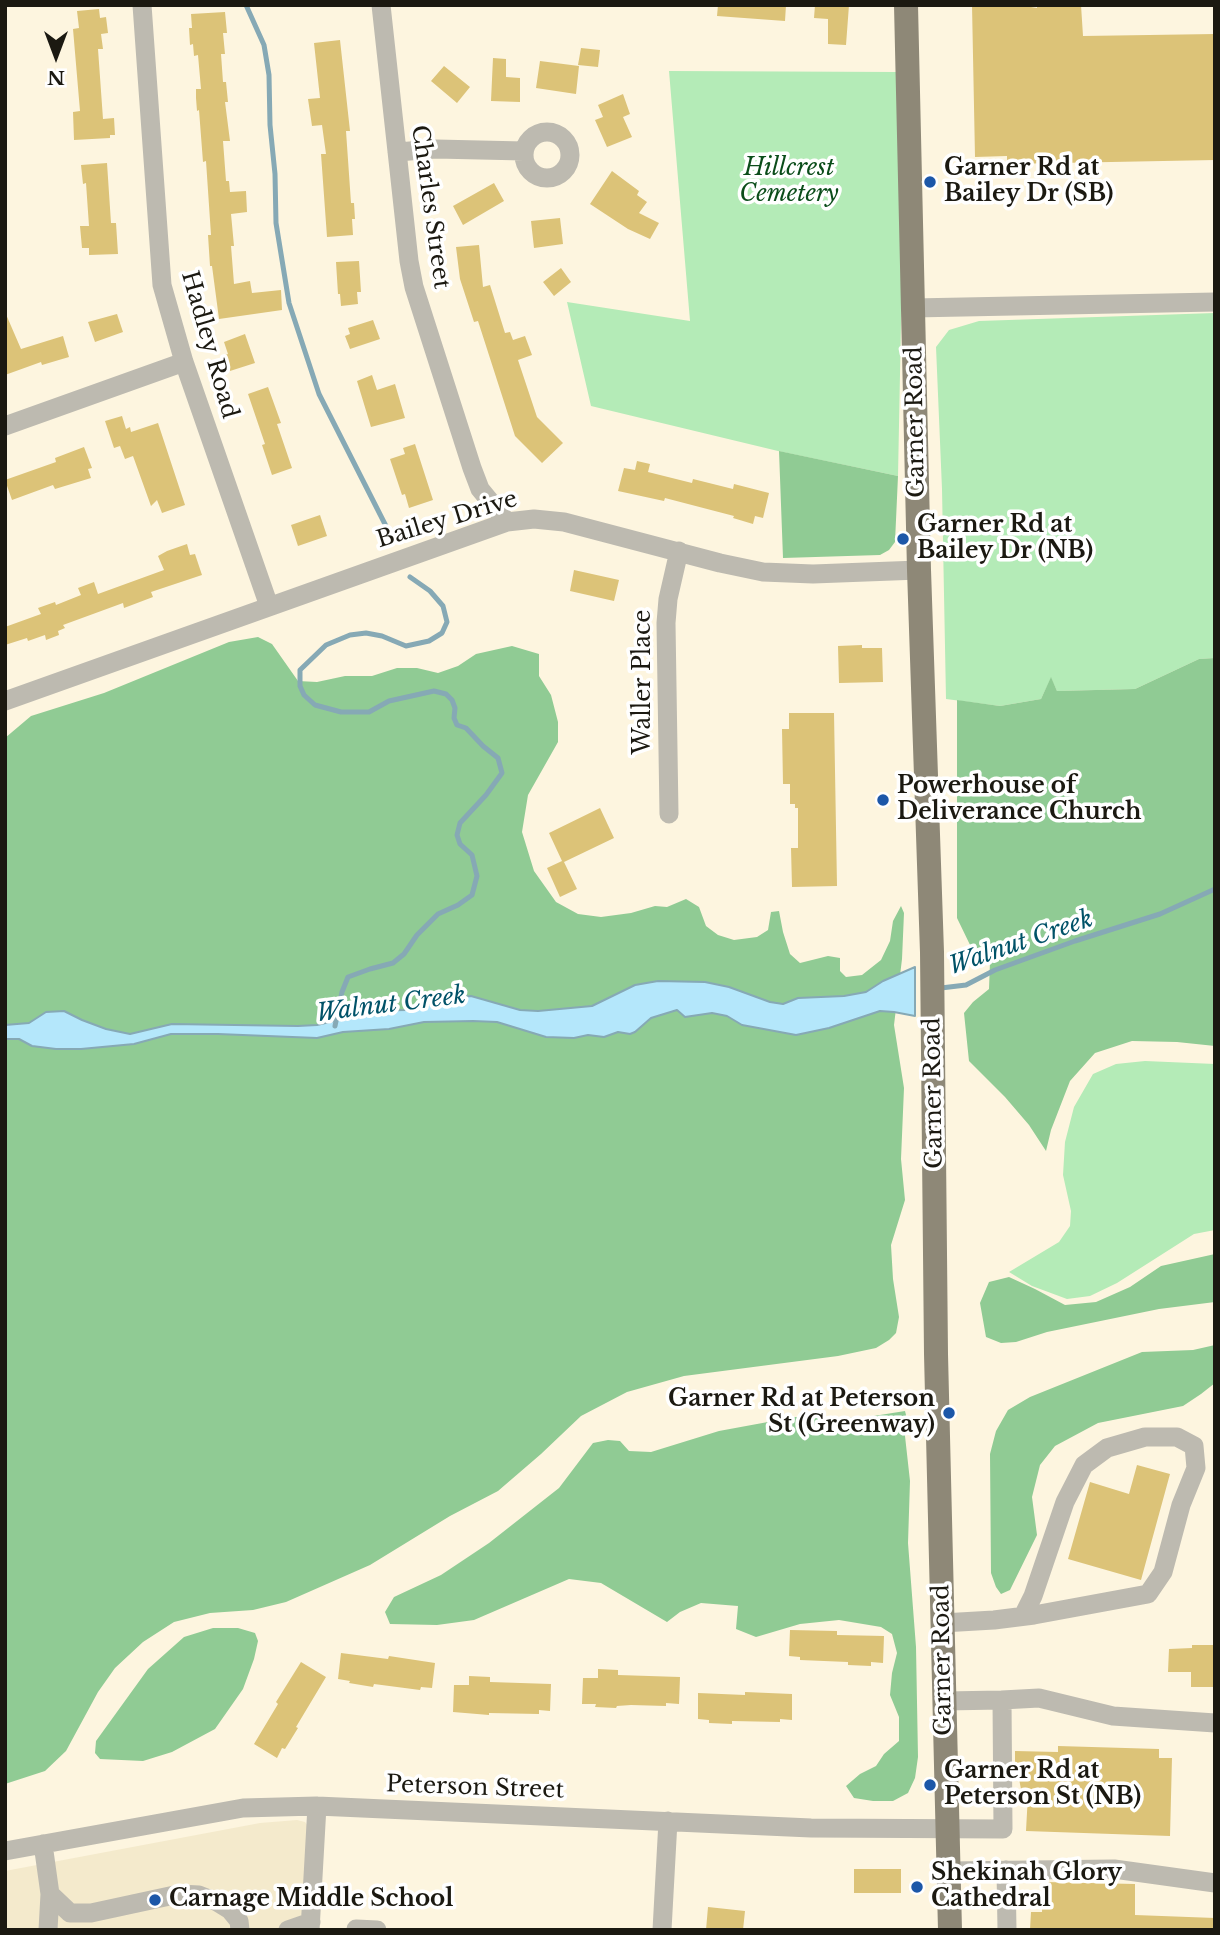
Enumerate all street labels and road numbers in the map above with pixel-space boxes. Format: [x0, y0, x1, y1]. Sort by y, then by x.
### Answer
street label: Charles Street [405, 123, 455, 291]
street label: Hadley Road [175, 268, 243, 422]
street label: Garner Road [901, 346, 931, 498]
street label: Bailey Drive [373, 486, 521, 554]
street label: Waller Place [630, 610, 658, 754]
street label: Garner Road [919, 1017, 949, 1169]
street label: Garner Road [928, 1584, 958, 1736]
street label: Peterson Street [385, 1771, 565, 1805]

